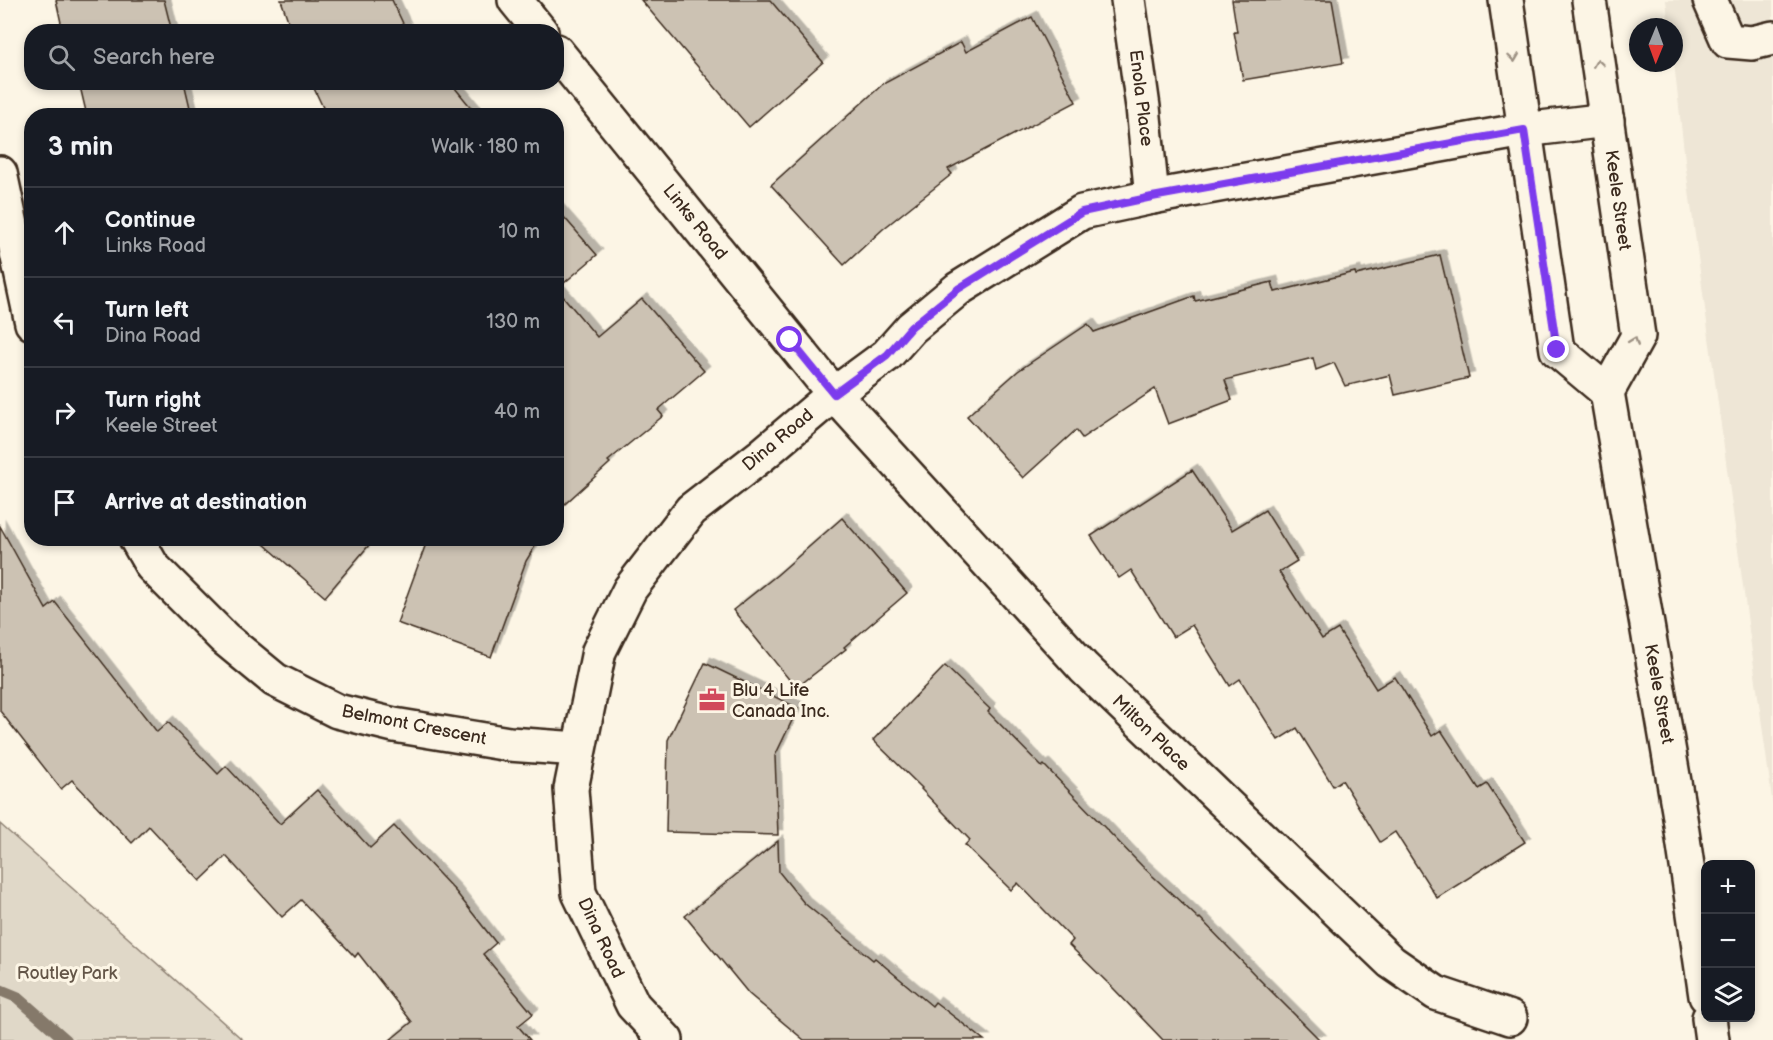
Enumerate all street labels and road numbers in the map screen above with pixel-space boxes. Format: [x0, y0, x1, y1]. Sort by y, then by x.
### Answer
street label: Enola Place [1125, 49, 1157, 148]
street label: Keele Street [1601, 148, 1636, 252]
street label: Links Road [658, 180, 732, 264]
street label: Dina Road [738, 404, 818, 476]
street label: Keele Street [1640, 642, 1678, 746]
street label: Milton Place [1108, 691, 1194, 775]
street label: Belmont Crescent [340, 701, 489, 749]
street label: Dina Road [573, 895, 629, 981]

